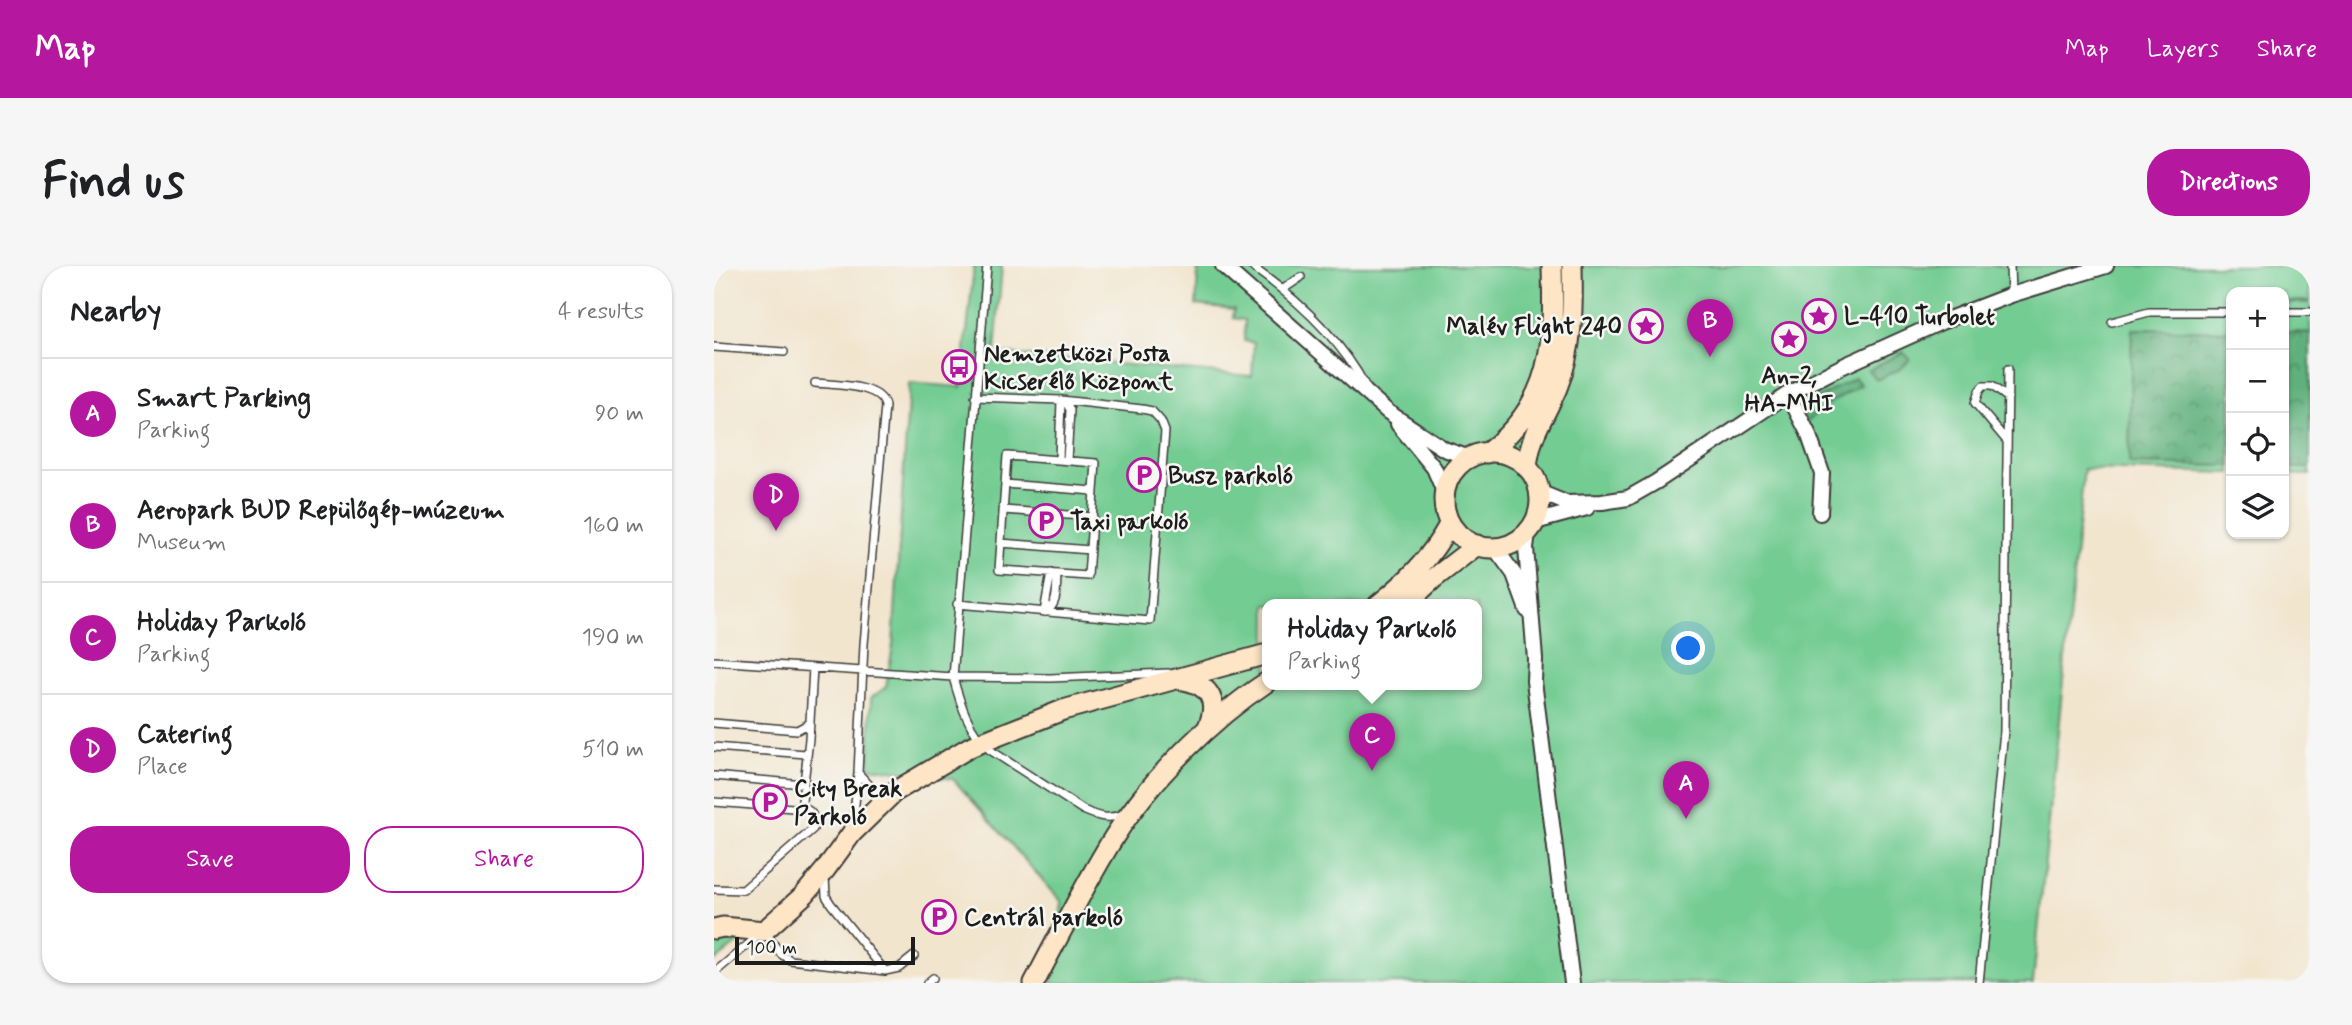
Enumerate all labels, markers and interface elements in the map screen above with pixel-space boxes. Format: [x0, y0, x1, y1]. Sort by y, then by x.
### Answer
text: Map [35, 27, 95, 71]
text: Map [2065, 34, 2109, 65]
text: Layers [2147, 34, 2219, 65]
text: Share [2257, 34, 2317, 65]
button: Directions [2147, 149, 2310, 216]
text: Find us [42, 150, 185, 215]
map controls [2226, 287, 2289, 539]
button: + [2226, 287, 2289, 350]
text: Nearby [70, 292, 161, 331]
text: 4 results [558, 297, 644, 327]
place icon: L-410 Turbolet [1800, 297, 1838, 335]
pin: B [1687, 299, 1733, 357]
place label: L-410 Turbolet [1844, 302, 1995, 333]
place icon: Malév Flight 240 [1627, 307, 1665, 345]
place label: Malév Flight 240 [1446, 312, 1622, 344]
place icon: An-2, HA-MHI [1770, 320, 1808, 358]
place label: Nemzetközi Posta Kicserélő Központ [984, 339, 1174, 398]
bus stop icon: Nemzetközi Posta Kicserélő Központ [940, 348, 978, 386]
button: − [2226, 350, 2289, 413]
place label: An-2, HA-MHI [1744, 361, 1834, 420]
text: Smart Parking [137, 382, 311, 416]
text: A [85, 399, 101, 429]
text: 90 m [595, 399, 644, 429]
button: locate [2226, 413, 2289, 476]
text: Parking [137, 416, 210, 446]
parking icon: Busz parkoló [1125, 456, 1163, 494]
place label: Busz parkoló [1168, 461, 1293, 492]
pin: D [753, 473, 799, 531]
button: layers [2226, 476, 2289, 539]
text: Aeropark BUD Repülőgép-múzeum [137, 494, 505, 528]
parking icon: Taxi parkoló [1027, 502, 1065, 540]
place label: Taxi parkoló [1070, 507, 1188, 538]
text: B [86, 511, 100, 541]
text: 160 m [583, 511, 644, 541]
text: Museum [137, 528, 226, 558]
popup [1262, 599, 1482, 690]
text: Holiday Parkoló [137, 606, 306, 640]
text: Holiday Parkoló [1287, 613, 1457, 647]
text: C [85, 623, 101, 653]
text: 190 m [582, 623, 644, 653]
your location [1671, 631, 1705, 665]
text: Parking [137, 640, 210, 670]
text: Parking [1287, 647, 1361, 677]
pin: C [1349, 713, 1395, 771]
text: Catering [137, 718, 233, 752]
text: D [85, 735, 101, 765]
text: 510 m [582, 735, 644, 765]
text: Place [137, 752, 188, 782]
pin: A [1663, 761, 1709, 819]
place label: City Break Parkoló [794, 774, 902, 833]
parking icon: City Break Parkoló [751, 783, 789, 821]
button: Save [70, 826, 350, 893]
button: Share [364, 826, 644, 893]
parking icon: Centrál parkoló [920, 898, 958, 936]
place label: Centrál parkoló [964, 903, 1123, 934]
scale bar [735, 934, 915, 966]
text: 100 m [746, 936, 797, 961]

